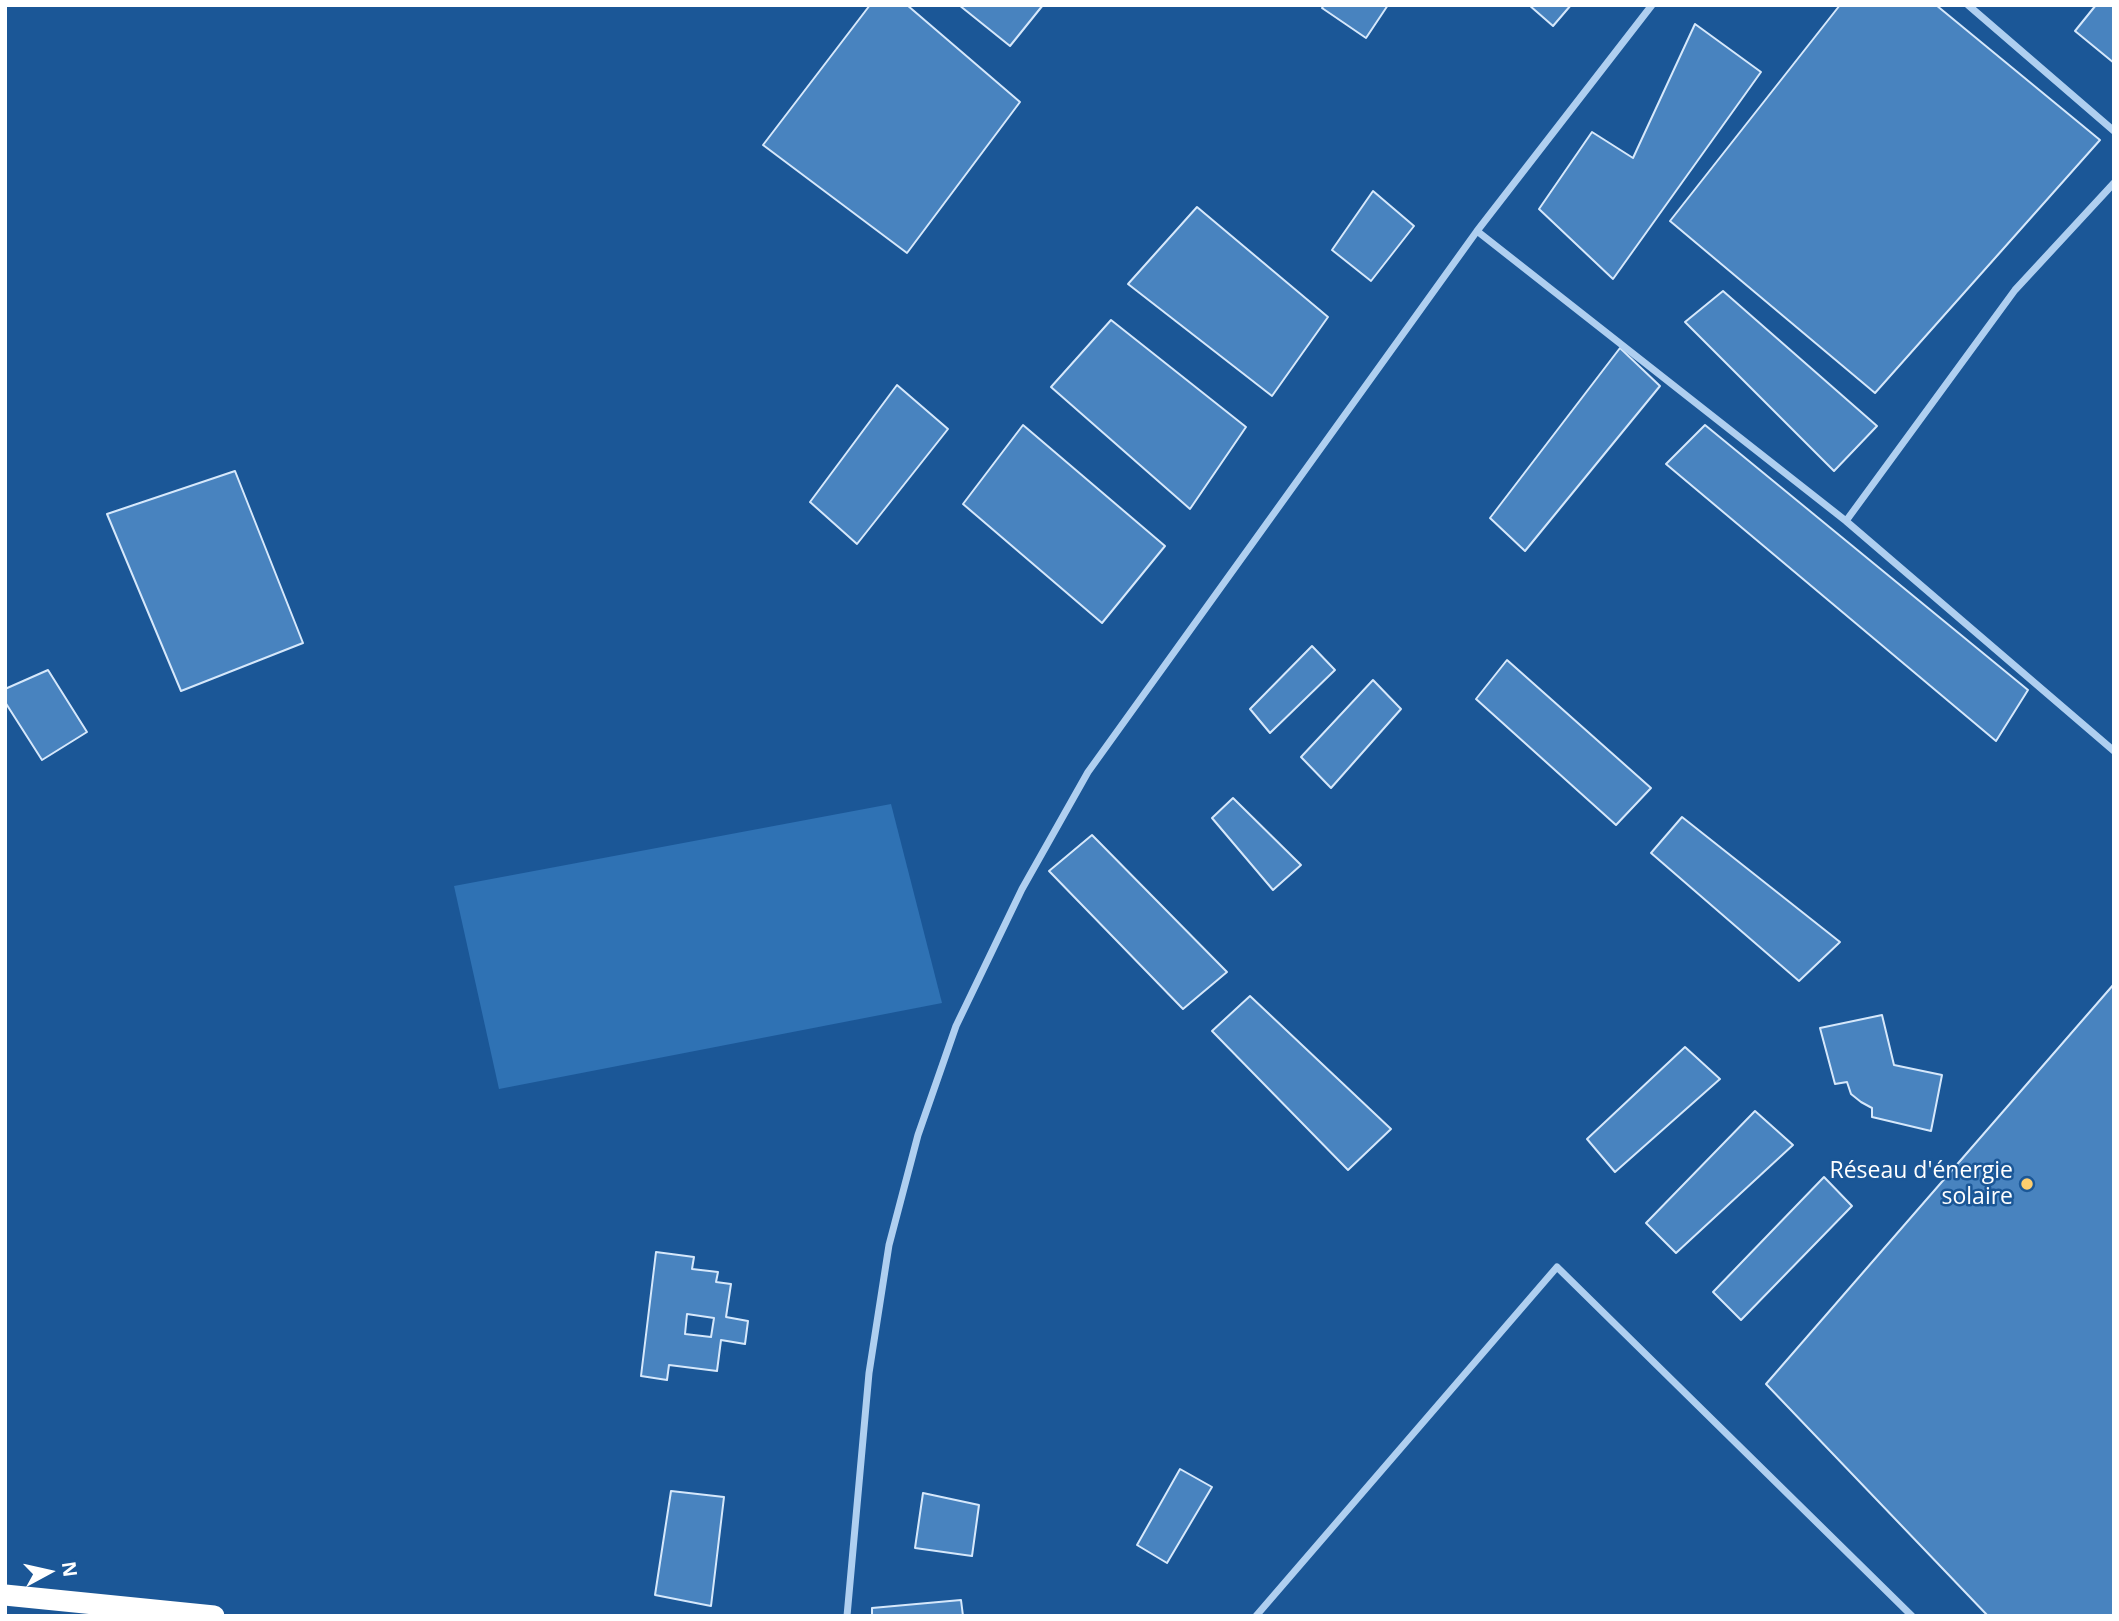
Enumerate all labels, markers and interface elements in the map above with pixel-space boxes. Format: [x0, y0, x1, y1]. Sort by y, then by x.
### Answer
place label: Réseau d'énergie solaire [1829, 1157, 2013, 1211]
marker: Réseau d'énergie solaire [2019, 1176, 2035, 1192]
north arrow [14, 1537, 84, 1607]
text: N [56, 1560, 84, 1579]

